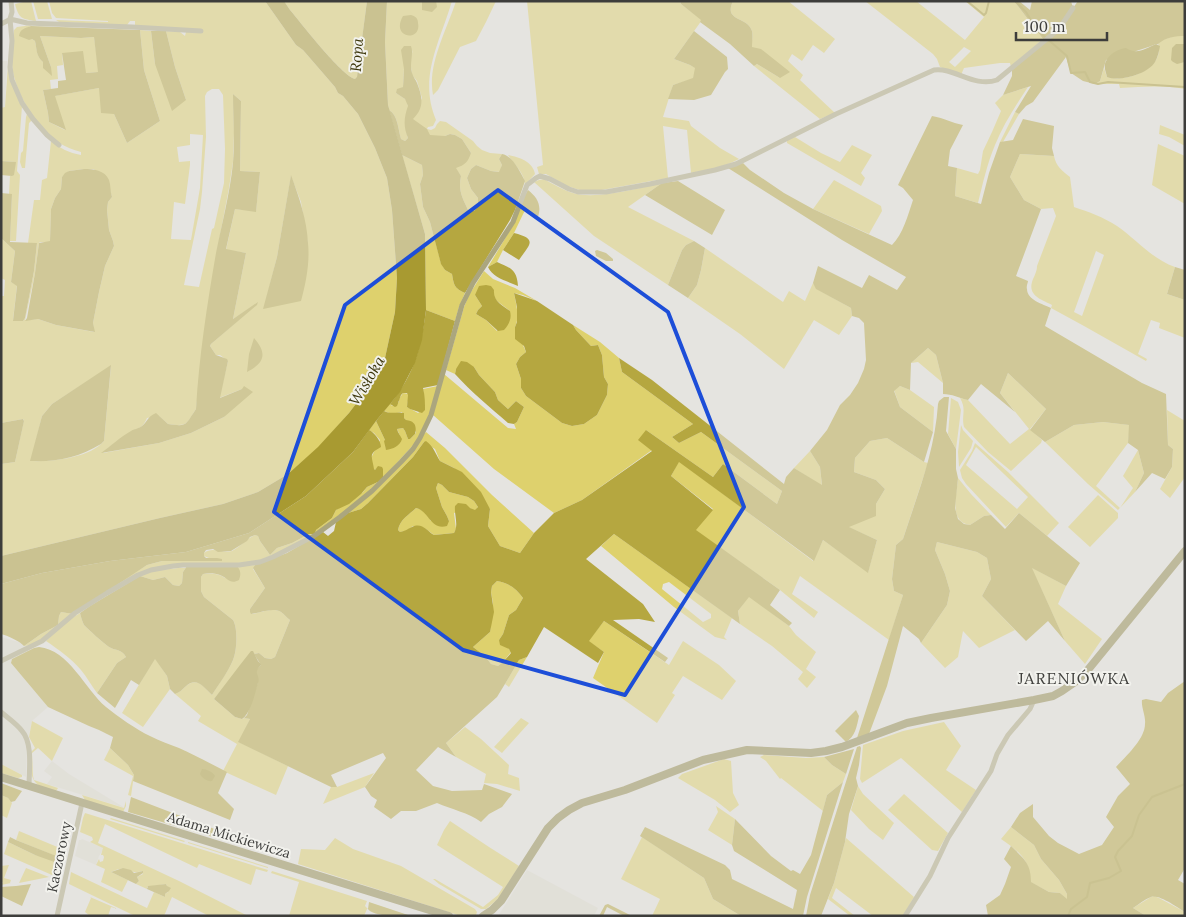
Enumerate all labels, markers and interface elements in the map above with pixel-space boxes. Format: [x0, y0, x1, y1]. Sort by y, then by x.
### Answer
scale bar [1016, 10, 1107, 42]
text: 100 m [1024, 17, 1065, 36]
water label: Ropa [346, 37, 367, 73]
water label: Wisłoka [344, 352, 389, 409]
district label: JARENIÓWKA [1017, 668, 1130, 688]
street label: Adama Mickiewicza [164, 807, 293, 862]
street label: Kaczorowy [43, 819, 75, 894]

